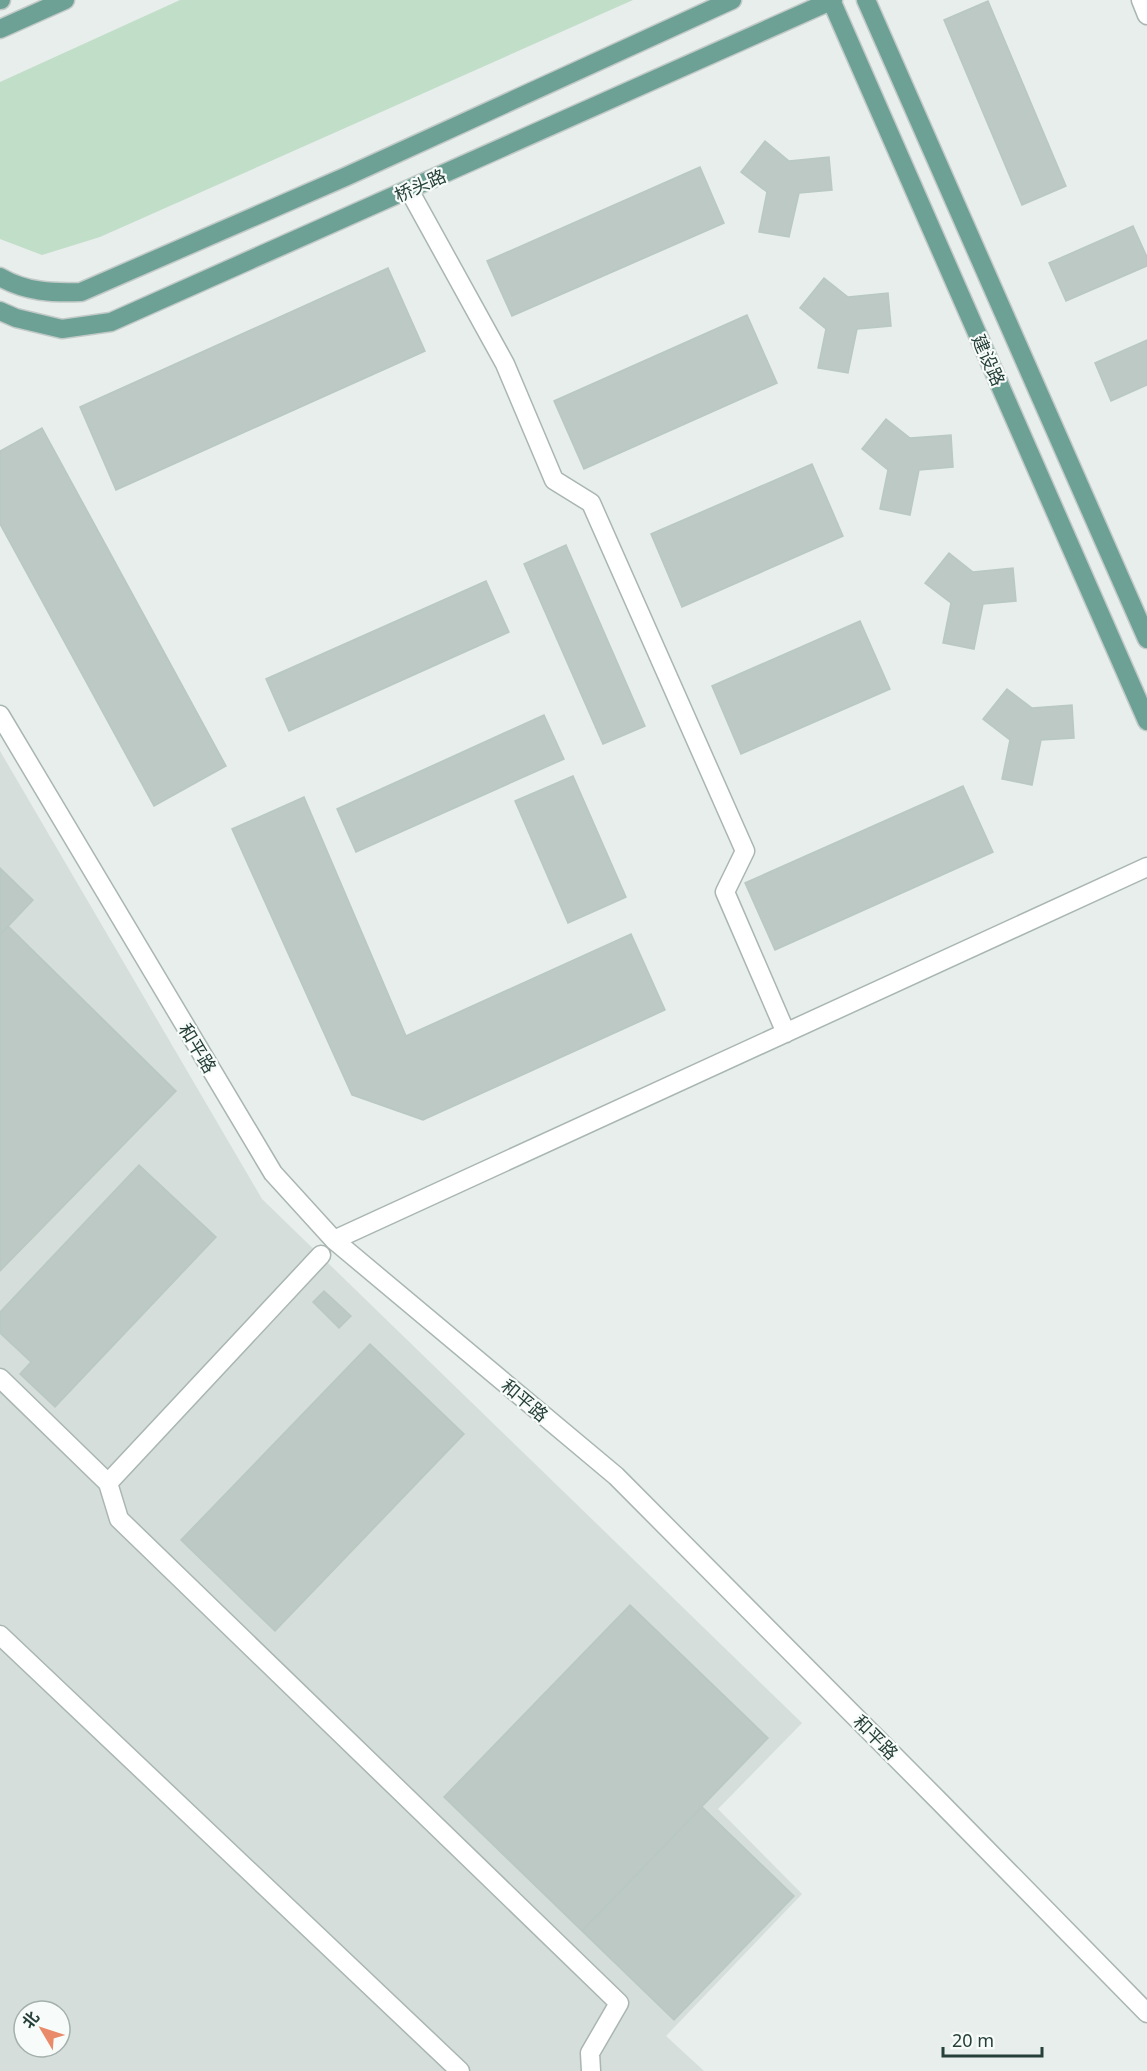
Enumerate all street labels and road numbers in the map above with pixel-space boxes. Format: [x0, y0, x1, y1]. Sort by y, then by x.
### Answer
street label: 桥头路 [390, 163, 450, 207]
street label: 建设路 [967, 330, 1011, 390]
street label: 和平路 [174, 1019, 222, 1077]
street label: 和平路 [497, 1373, 553, 1427]
street label: 和平路 [848, 1709, 904, 1765]

